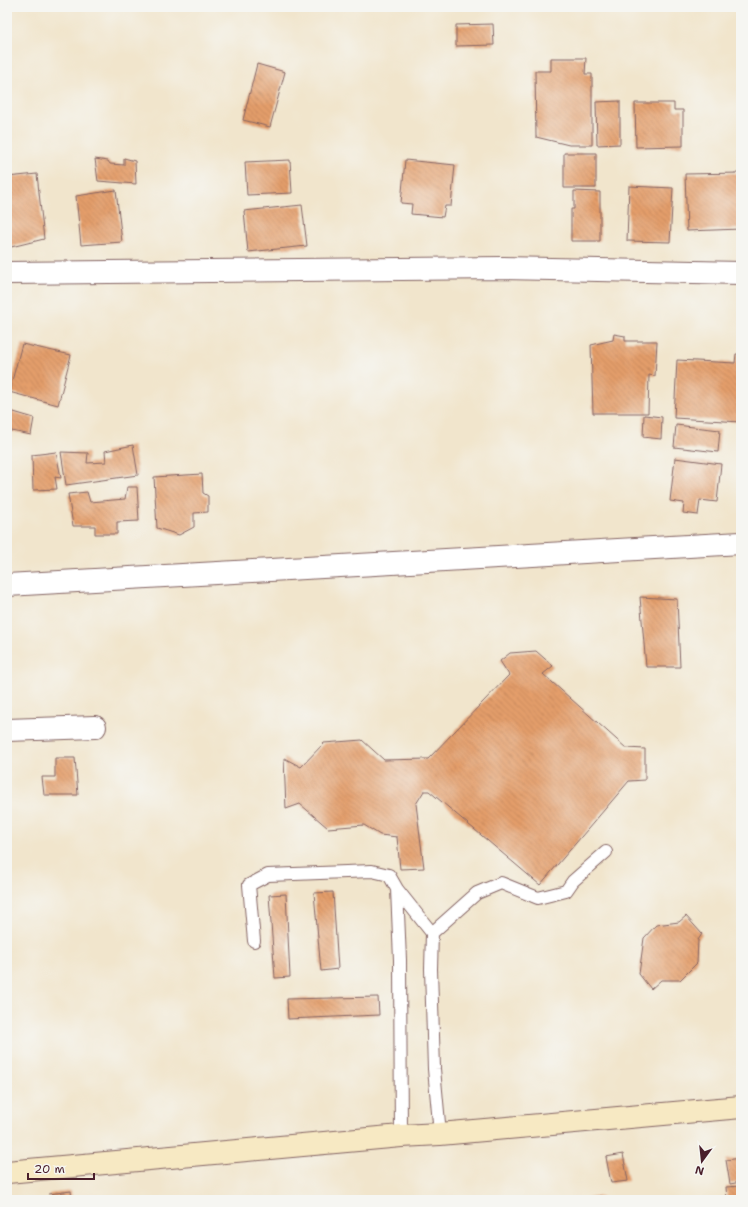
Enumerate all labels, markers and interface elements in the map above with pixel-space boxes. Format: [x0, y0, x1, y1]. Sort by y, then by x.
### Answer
north arrow [682, 1141, 722, 1181]
scale bar [28, 1155, 94, 1181]
text: 20 m [34, 1161, 65, 1177]
text: N [693, 1162, 706, 1179]

